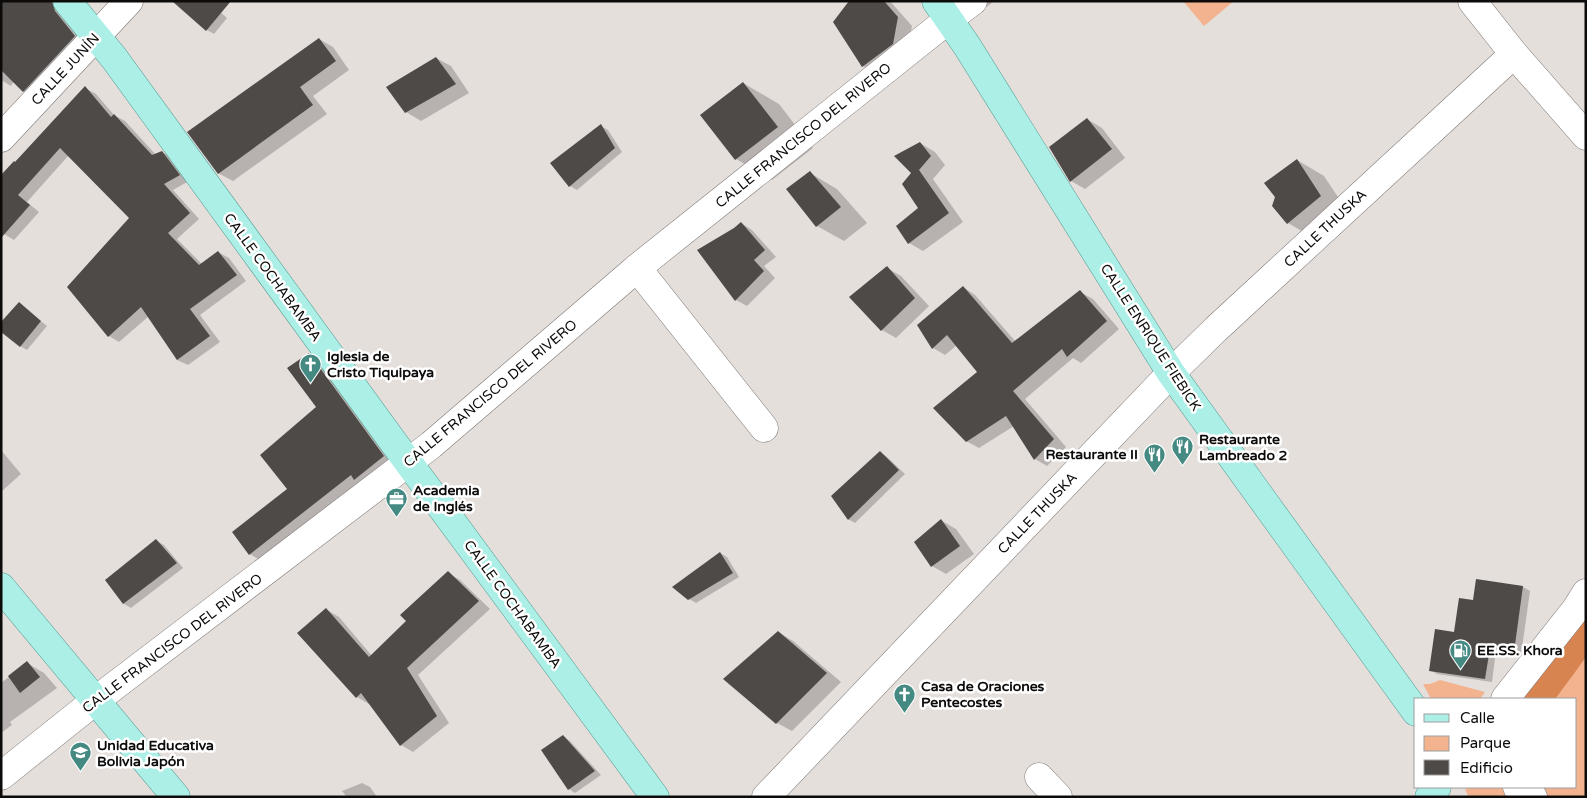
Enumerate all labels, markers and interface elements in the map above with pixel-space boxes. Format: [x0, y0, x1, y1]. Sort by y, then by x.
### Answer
street label: CALLE JUNÍN [28, 30, 103, 109]
street label: CALLE FRANCISCO DEL RIVERO [712, 59, 895, 212]
street label: CALLE THUSKA [1281, 186, 1370, 271]
street label: CALLE COCHABAMBA [220, 210, 325, 345]
street label: CALLE ENRIQUE FIEBICK [1097, 261, 1204, 414]
street label: CALLE FRANCISCO DEL RIVERO [400, 316, 580, 471]
place label: Iglesia de Cristo Tiquipaya [327, 348, 434, 381]
church icon: Iglesia de Cristo Tiquipaya [299, 352, 323, 383]
place label: Restaurante Lambreado 2 [1199, 431, 1288, 464]
restaurant icon: Restaurante Lambreado 2 [1171, 435, 1195, 466]
restaurant icon: Restaurante II [1142, 442, 1166, 473]
place label: Restaurante II [1045, 446, 1138, 463]
street label: CALLE THUSKA [994, 469, 1081, 558]
place label: Academia de Inglés [413, 482, 480, 515]
office icon: Academia de Inglés [385, 486, 409, 517]
street label: CALLE COCHABAMBA [460, 537, 565, 672]
street label: CALLE FRANCISCO DEL RIVERO [79, 570, 266, 717]
fuel station icon: EE.SS. Khora [1449, 638, 1473, 669]
place label: EE.SS. Khora [1477, 642, 1563, 659]
place label: Casa de Oraciones Pentecostes [921, 678, 1045, 711]
church icon: Casa de Oraciones Pentecostes [893, 682, 917, 713]
legend [1414, 698, 1577, 788]
text: Calle [1460, 709, 1495, 727]
text: Parque [1460, 734, 1511, 752]
place label: Unidad Educativa Bolivia Japón [97, 737, 214, 770]
school or university icon: Unidad Educativa Bolivia Japón [69, 741, 93, 772]
text: Edificio [1460, 759, 1513, 777]

